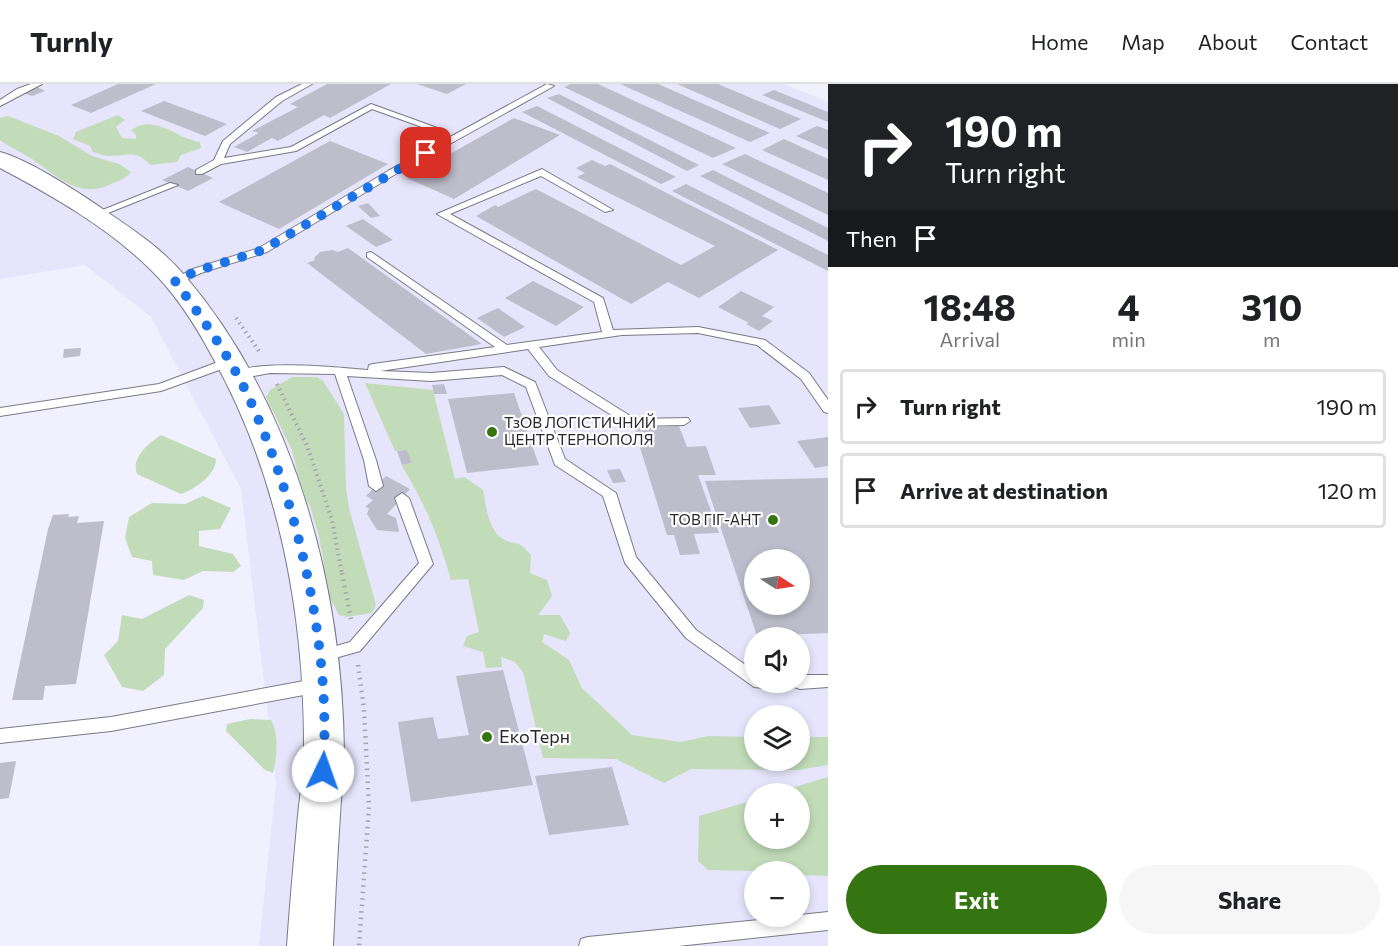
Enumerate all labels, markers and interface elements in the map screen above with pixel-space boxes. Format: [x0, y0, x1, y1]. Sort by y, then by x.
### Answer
text: Turnly [30, 24, 113, 58]
text: Home [1031, 29, 1088, 54]
text: Map [1121, 29, 1165, 54]
text: About [1198, 29, 1257, 54]
text: Contact [1290, 29, 1368, 54]
text: 190 m [945, 104, 1063, 156]
icon: right [846, 108, 924, 186]
pin [400, 127, 451, 178]
icon: arrive [409, 136, 442, 169]
text: Turn right [945, 156, 1065, 189]
icon: arrive [909, 222, 942, 255]
text: Then [846, 225, 897, 252]
text: 18:48 [924, 284, 1016, 328]
text: 4 [1118, 284, 1140, 328]
text: 310 [1241, 284, 1302, 328]
text: Arrival [940, 327, 1000, 351]
text: min [1112, 327, 1146, 351]
text: m [1263, 327, 1281, 351]
icon: right [849, 390, 882, 423]
text: Turn right [900, 393, 1001, 420]
text: 190 m [1316, 393, 1377, 420]
place label: ТзОВ ЛОГІСТИЧНИЙ ЦЕНТР ТЕРНОПОЛЯ [504, 413, 656, 448]
marker: ТзОВ ЛОГІСТИЧНИЙ ЦЕНТР ТЕРНОПОЛЯ [485, 425, 499, 439]
icon: arrive [849, 474, 882, 507]
text: Arrive at destination [900, 477, 1108, 504]
text: 120 m [1318, 477, 1377, 504]
place label: ТОВ ГІГ-АНТ [669, 510, 761, 528]
marker: ТОВ ГІГ-АНТ [766, 513, 780, 527]
north arrow [744, 549, 810, 615]
map controls [744, 549, 810, 927]
button: sound [744, 627, 810, 693]
button: layers [744, 705, 810, 771]
place label: ЕкоТерн [499, 725, 570, 747]
marker: ЕкоТерн [480, 730, 494, 744]
position arrow [291, 739, 355, 803]
button: + [744, 783, 810, 849]
button: − [744, 861, 810, 927]
button: Exit [846, 865, 1107, 934]
button: Share [1119, 865, 1380, 934]

